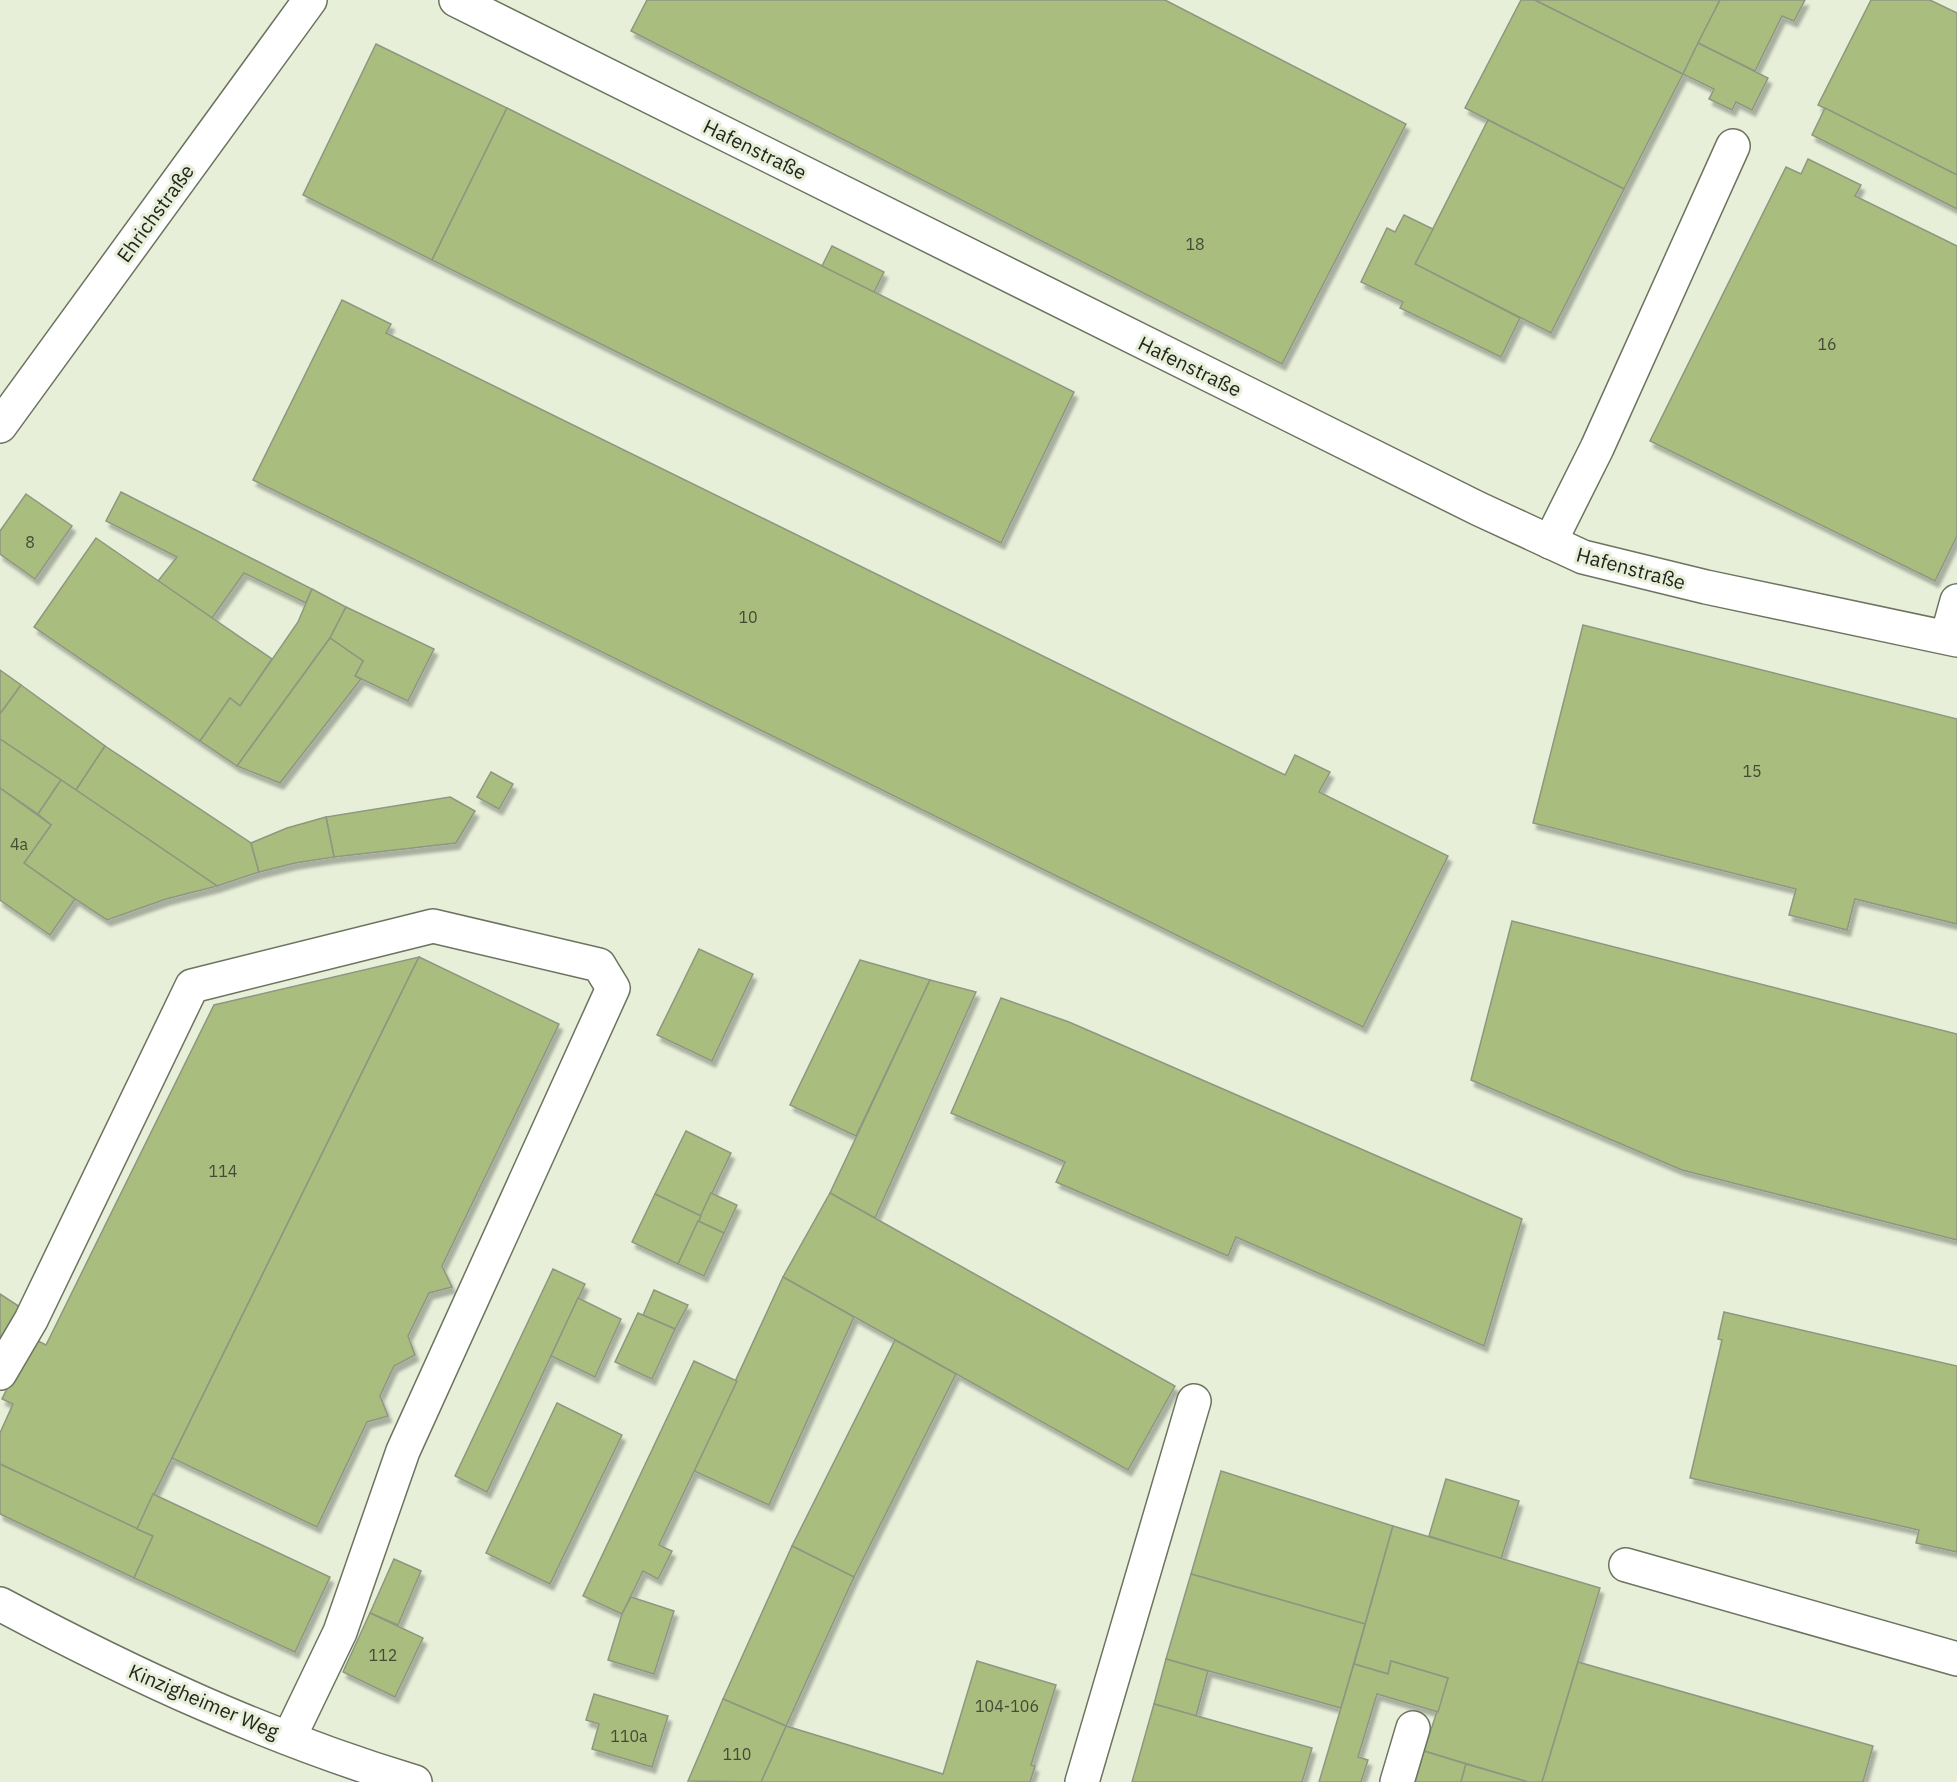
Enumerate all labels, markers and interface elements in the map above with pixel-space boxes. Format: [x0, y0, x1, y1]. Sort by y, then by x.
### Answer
street label: Hafenstraße [699, 112, 811, 186]
street label: Ehrichstraße [110, 158, 200, 268]
house number: 18 [1185, 234, 1205, 254]
street label: Hafenstraße [1134, 329, 1246, 403]
house number: 16 [1817, 334, 1837, 354]
house number: 8 [25, 532, 35, 552]
street label: Hafenstraße [1573, 540, 1689, 596]
house number: 10 [738, 607, 758, 627]
house number: 15 [1742, 761, 1762, 781]
house number: 4a [10, 834, 29, 854]
house number: 114 [209, 1161, 237, 1181]
house number: 112 [369, 1645, 397, 1665]
street label: Kinzigheimer Weg [125, 1657, 284, 1745]
house number: 104-106 [975, 1696, 1039, 1716]
house number: 110a [610, 1726, 648, 1746]
house number: 110 [723, 1744, 751, 1764]

